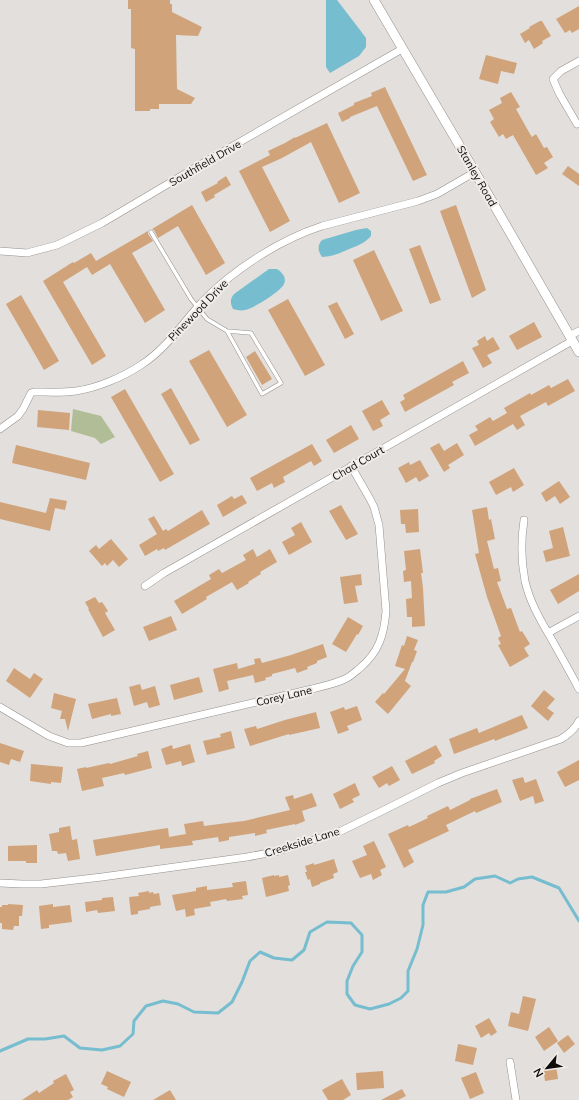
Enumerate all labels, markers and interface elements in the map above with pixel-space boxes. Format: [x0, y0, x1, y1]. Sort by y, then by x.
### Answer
street label: Southfield Drive [167, 137, 243, 189]
street label: Stanley Road [454, 143, 500, 209]
street label: Pinewood Drive [165, 276, 231, 344]
street label: Chad Court [329, 442, 387, 484]
street label: Corey Lane [255, 683, 313, 709]
street label: Creekside Lane [263, 824, 341, 860]
north arrow [527, 1048, 567, 1088]
text: N [530, 1066, 546, 1080]

